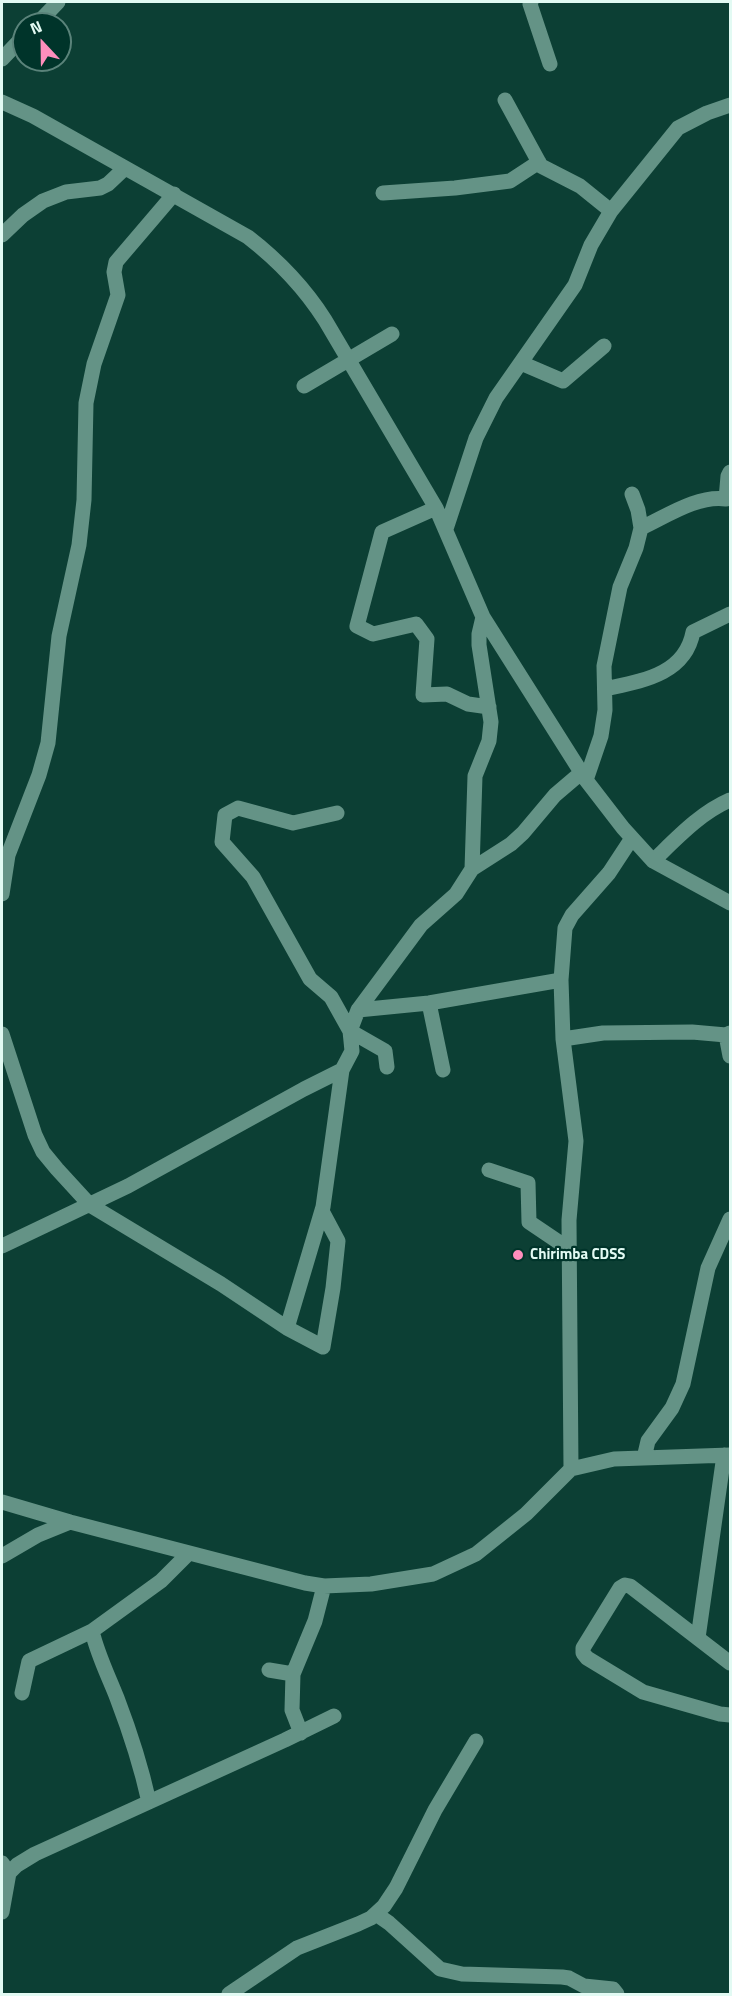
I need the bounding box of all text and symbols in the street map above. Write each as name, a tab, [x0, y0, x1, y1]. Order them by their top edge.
north arrow	[12, 12, 72, 72]
text: N	[26, 14, 46, 40]
place label: Chirimba CDSS	[530, 1246, 626, 1264]
marker: Chirimba CDSS	[511, 1248, 525, 1262]

